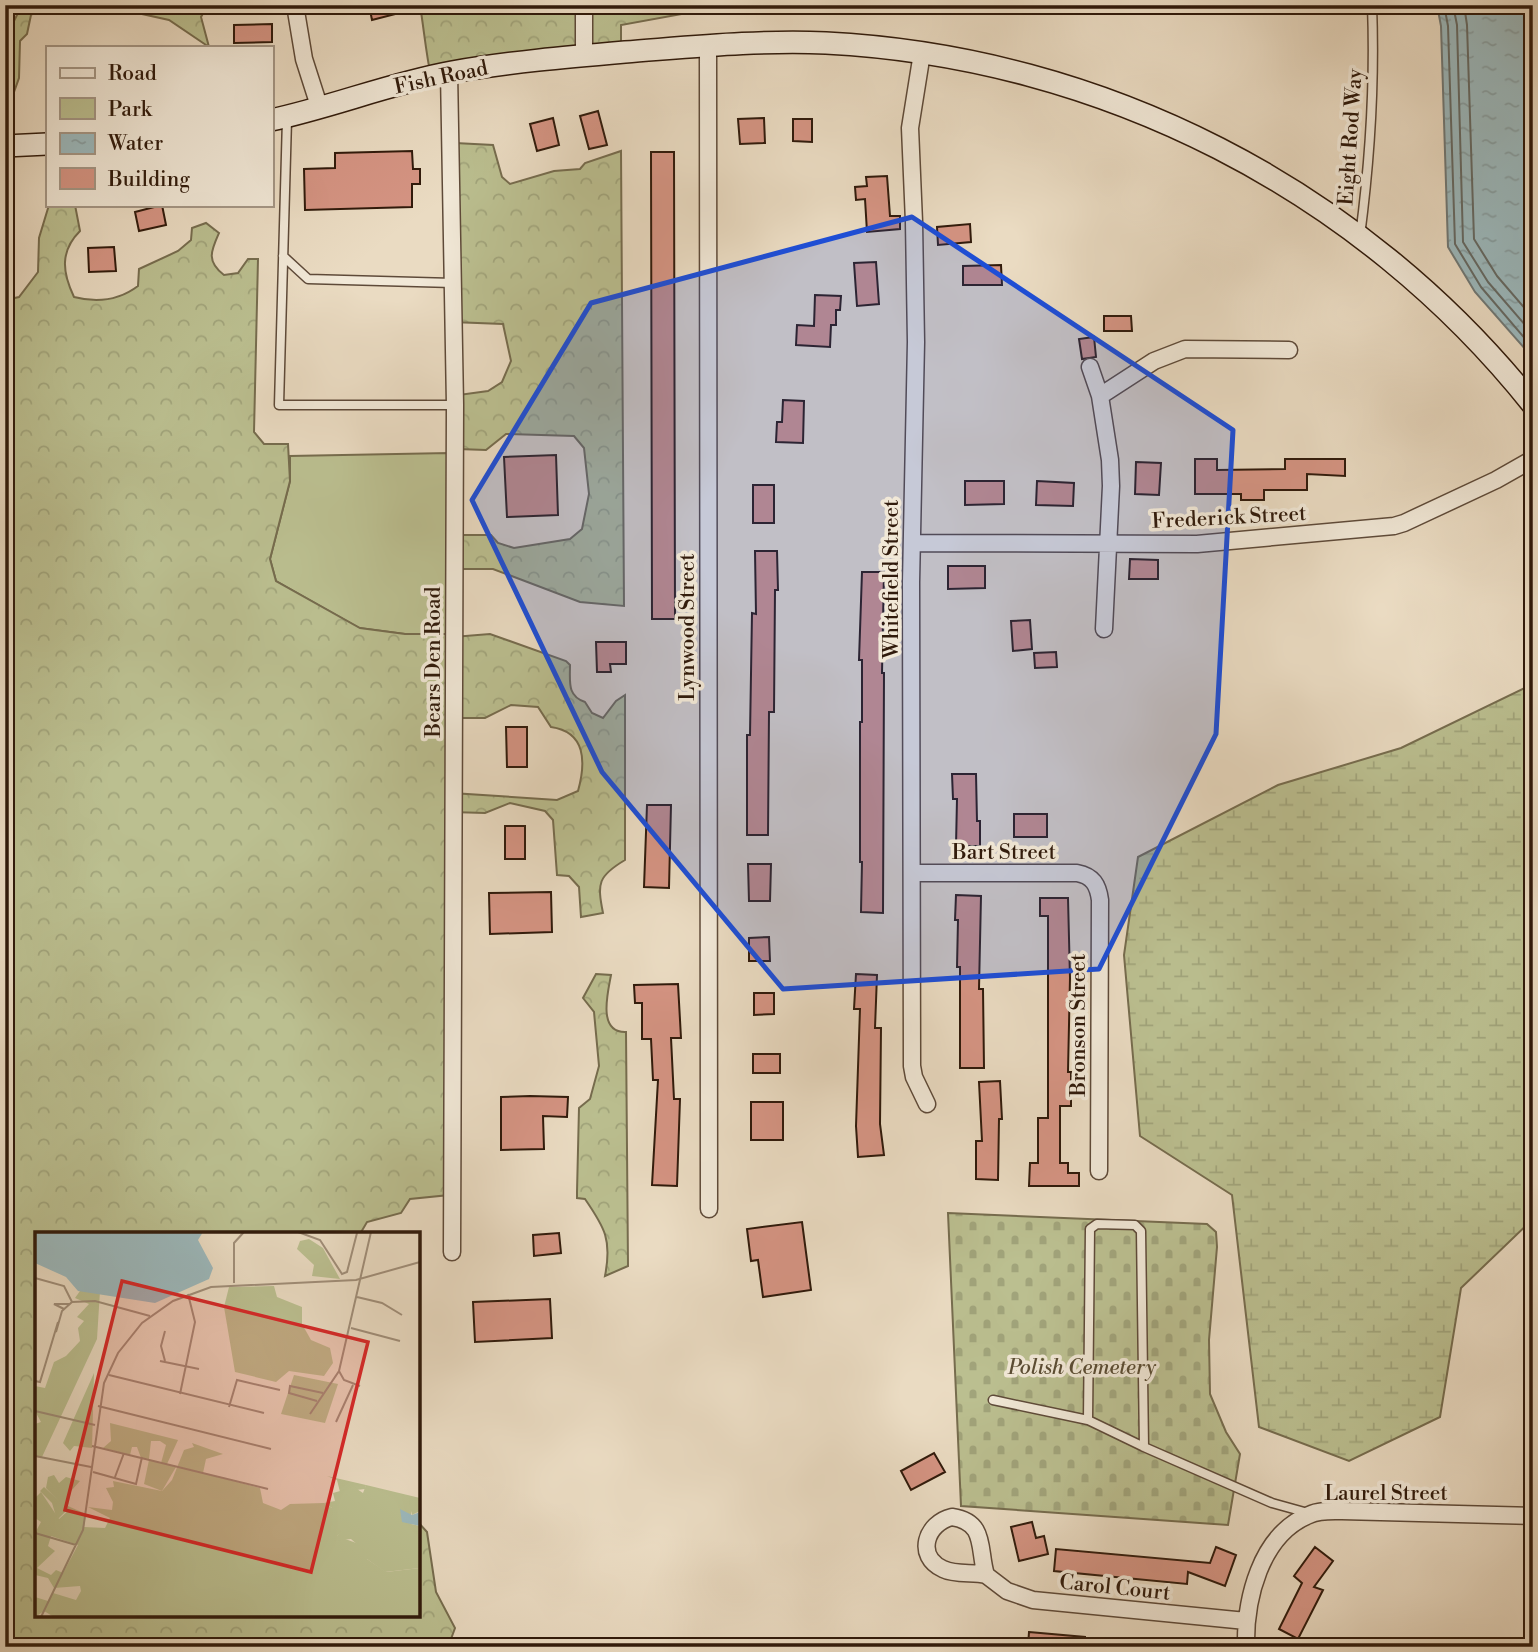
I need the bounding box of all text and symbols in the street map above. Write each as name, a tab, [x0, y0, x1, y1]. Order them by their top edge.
legend	[46, 46, 273, 206]
street label: Fish Road	[392, 55, 491, 101]
text: Road	[108, 61, 157, 87]
street label: Eight Rod Way	[1333, 67, 1369, 206]
text: Park	[108, 97, 153, 123]
text: Water	[107, 131, 163, 157]
text: Building	[107, 167, 190, 193]
street label: Whitefield Street	[879, 499, 905, 660]
street label: Frederick Street	[1151, 501, 1308, 535]
street label: Lynwood Street	[675, 553, 701, 701]
street label: Bears Den Road	[421, 586, 447, 739]
street label: Bart Street	[951, 840, 1056, 866]
street label: Bronson Street	[1066, 953, 1092, 1097]
inset map	[35, 1232, 420, 1617]
park label: Polish Cemetery	[1007, 1355, 1157, 1381]
street label: Laurel Street	[1324, 1481, 1448, 1507]
street label: Carol Court	[1058, 1569, 1172, 1607]

